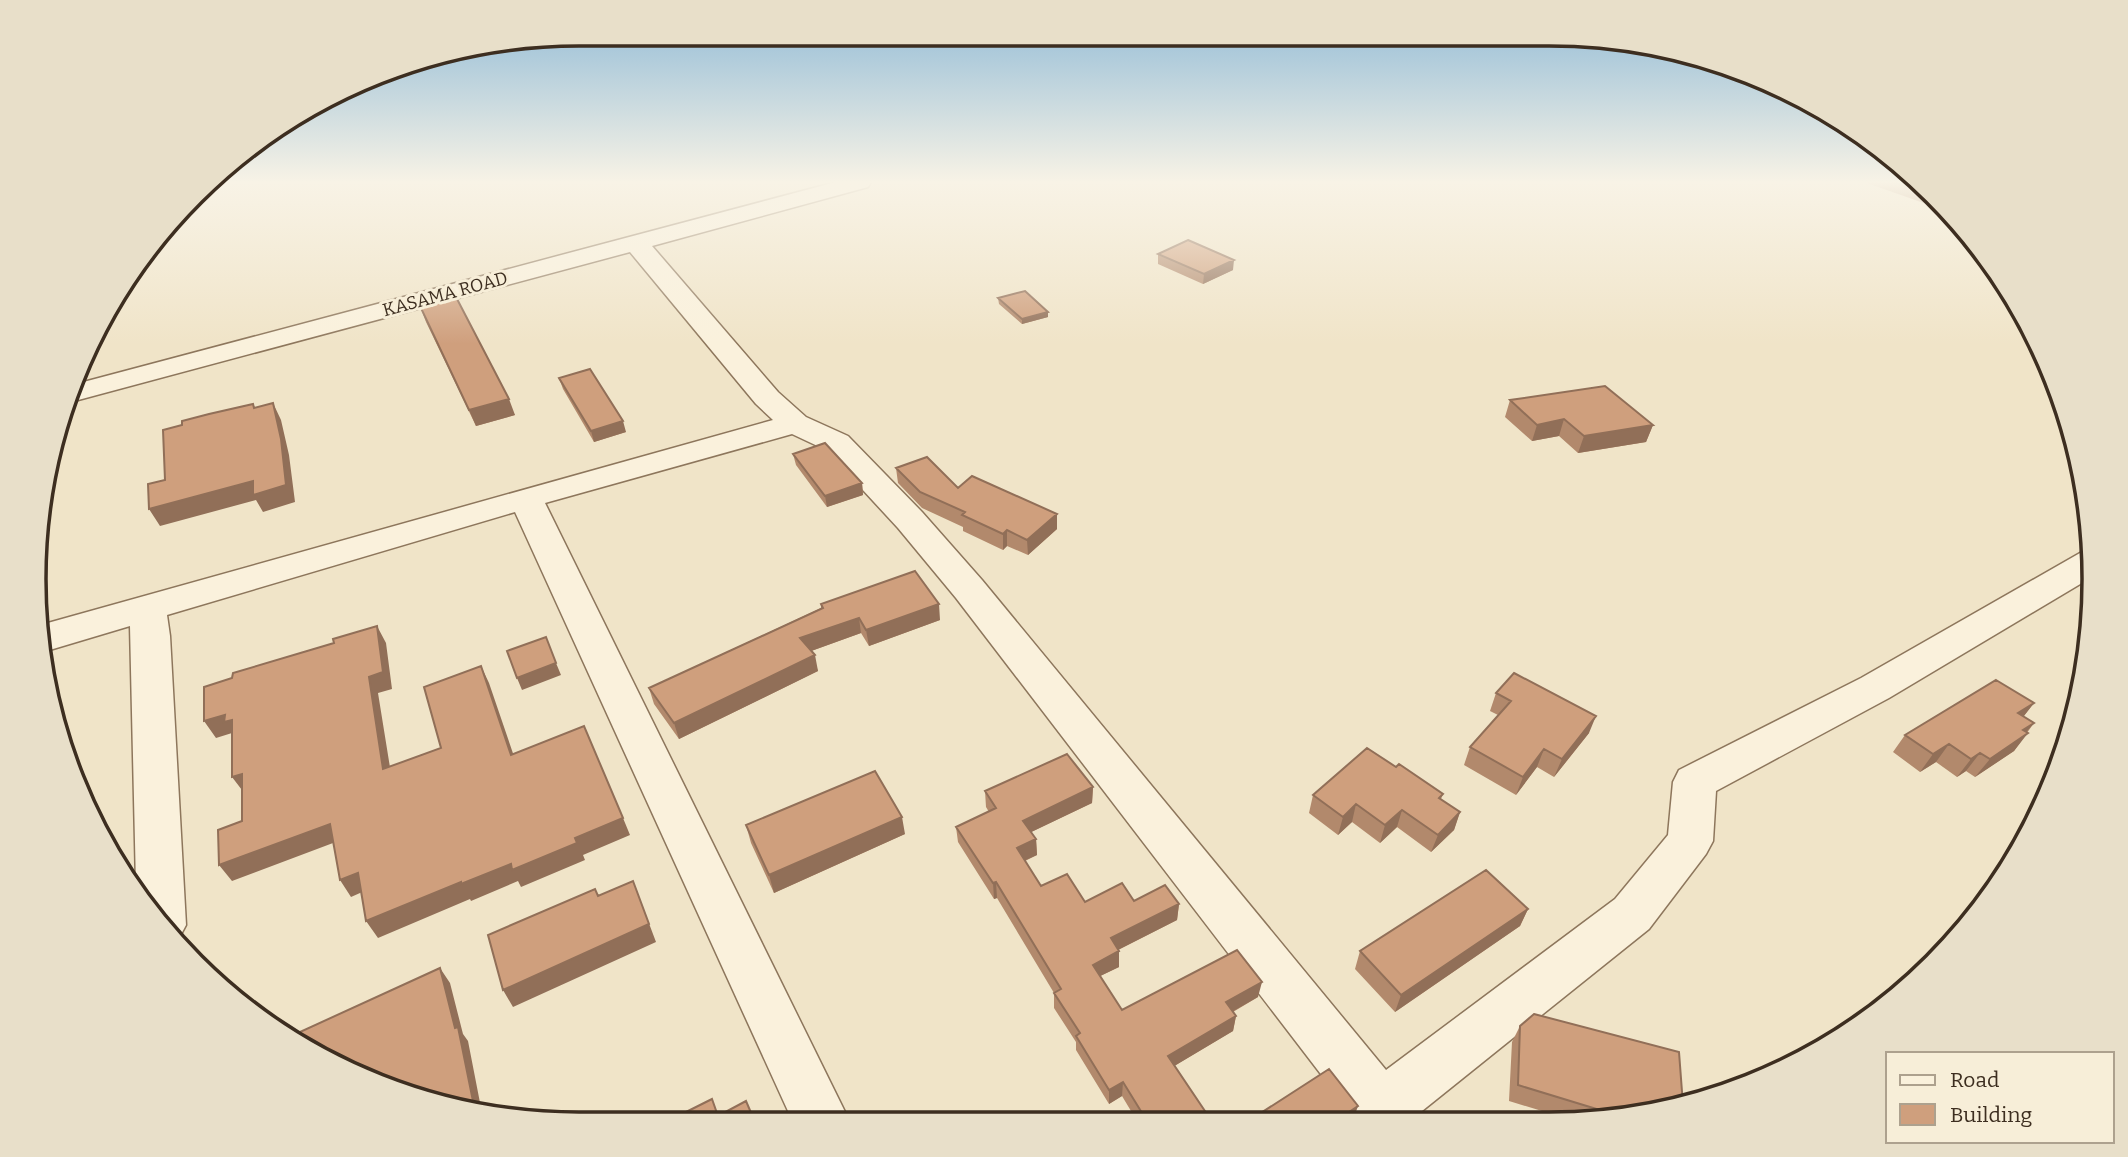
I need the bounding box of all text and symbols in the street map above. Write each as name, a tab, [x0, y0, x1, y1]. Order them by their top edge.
street label: KASAMA ROAD	[380, 267, 510, 321]
legend	[1886, 1052, 2114, 1143]
text: Road	[1950, 1067, 1999, 1093]
text: Building	[1950, 1102, 2033, 1128]

